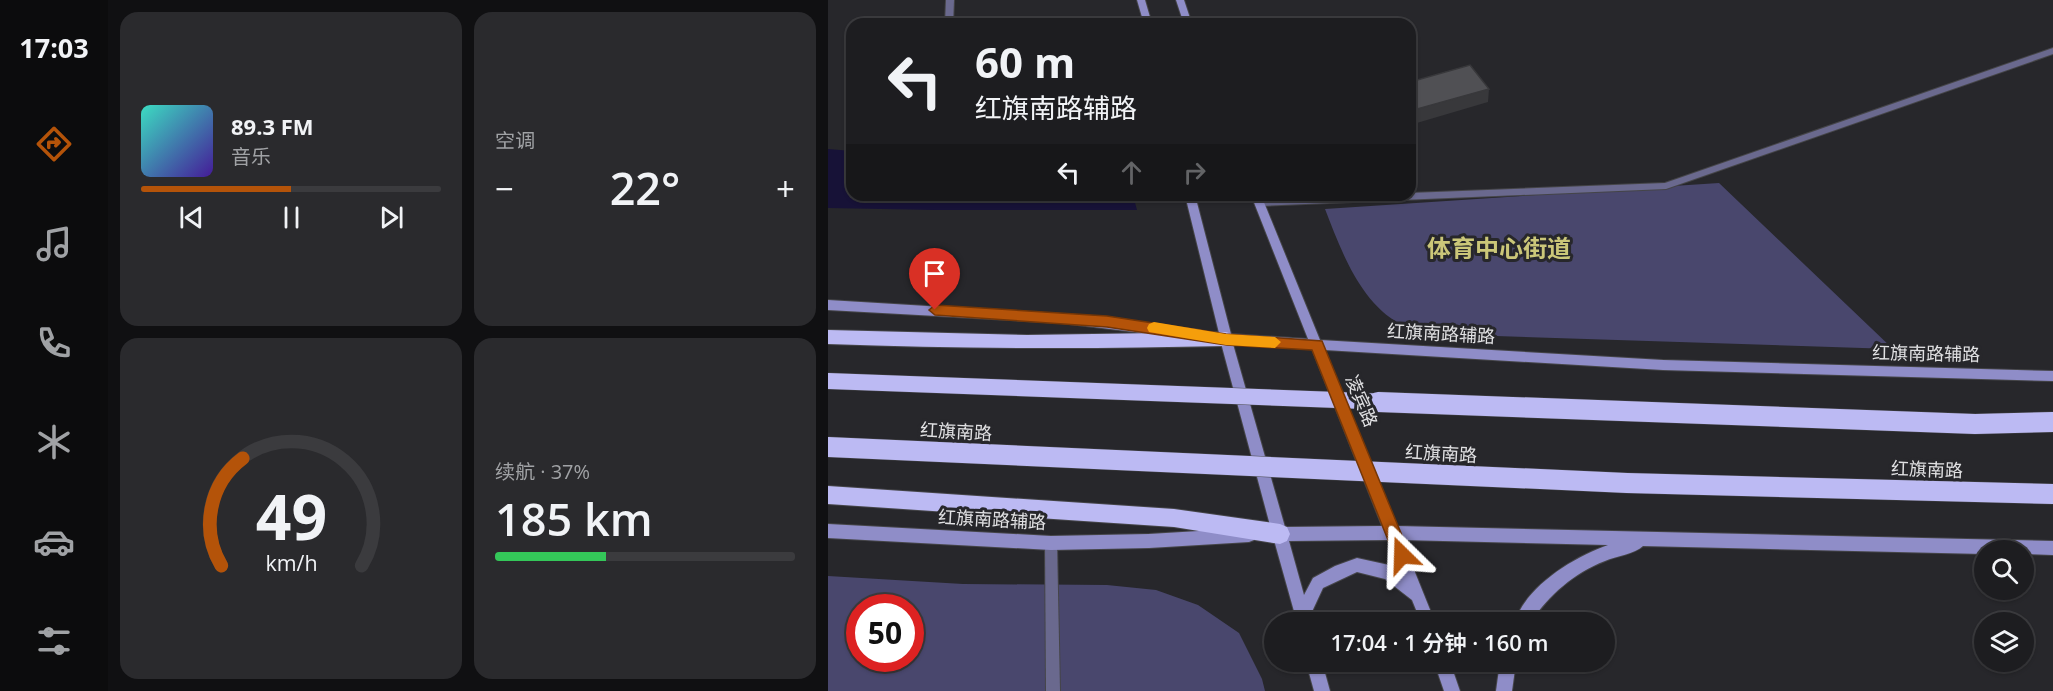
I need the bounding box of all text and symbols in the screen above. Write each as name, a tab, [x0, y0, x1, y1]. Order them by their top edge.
text: 17:03	[19, 29, 89, 66]
text: 60 m	[975, 33, 1075, 90]
icon: left	[876, 42, 954, 120]
text: 红旗南路辅路	[975, 89, 1137, 126]
text: 89.3 FM	[231, 111, 314, 141]
icon: directions	[33, 123, 75, 165]
text: 空调	[495, 127, 535, 154]
text: 音乐	[231, 143, 271, 170]
icon: left	[1052, 156, 1085, 189]
icon: ahead	[1115, 156, 1148, 189]
icon: right	[1178, 156, 1211, 189]
text: 22°	[610, 157, 680, 218]
text: −	[495, 166, 514, 211]
text: +	[776, 166, 795, 211]
icon: previous	[175, 201, 208, 234]
icon: pause	[275, 201, 308, 234]
icon: next	[375, 201, 408, 234]
icon: music	[33, 223, 75, 265]
district label: 体育中心街道	[1427, 231, 1571, 264]
pin	[909, 248, 960, 310]
icon: arrive	[918, 257, 951, 290]
street label: 红旗南路辅路	[1386, 318, 1496, 348]
icon: phone	[33, 322, 75, 364]
street label: 红旗南路辅路	[1872, 340, 1980, 366]
street label: 凌宾路	[1340, 371, 1384, 430]
street label: 红旗南路	[919, 417, 993, 445]
icon: climate	[33, 421, 75, 463]
street label: 红旗南路	[1404, 439, 1478, 467]
street label: 红旗南路	[1891, 456, 1963, 482]
text: 续航 · 37%	[495, 458, 590, 485]
text: 49	[255, 473, 327, 558]
text: 185 km	[495, 488, 653, 549]
street label: 红旗南路辅路	[937, 504, 1047, 534]
icon: car	[33, 521, 75, 563]
position arrow	[1370, 523, 1434, 587]
map controls	[1974, 540, 2034, 672]
button: search	[1974, 540, 2034, 600]
text: km/h	[265, 548, 317, 577]
speed limit sign: 50	[846, 594, 924, 672]
button: layers	[1974, 612, 2034, 672]
icon: filters	[33, 620, 75, 662]
text: 17:04 · 1 分钟 · 160 m	[1331, 627, 1549, 657]

